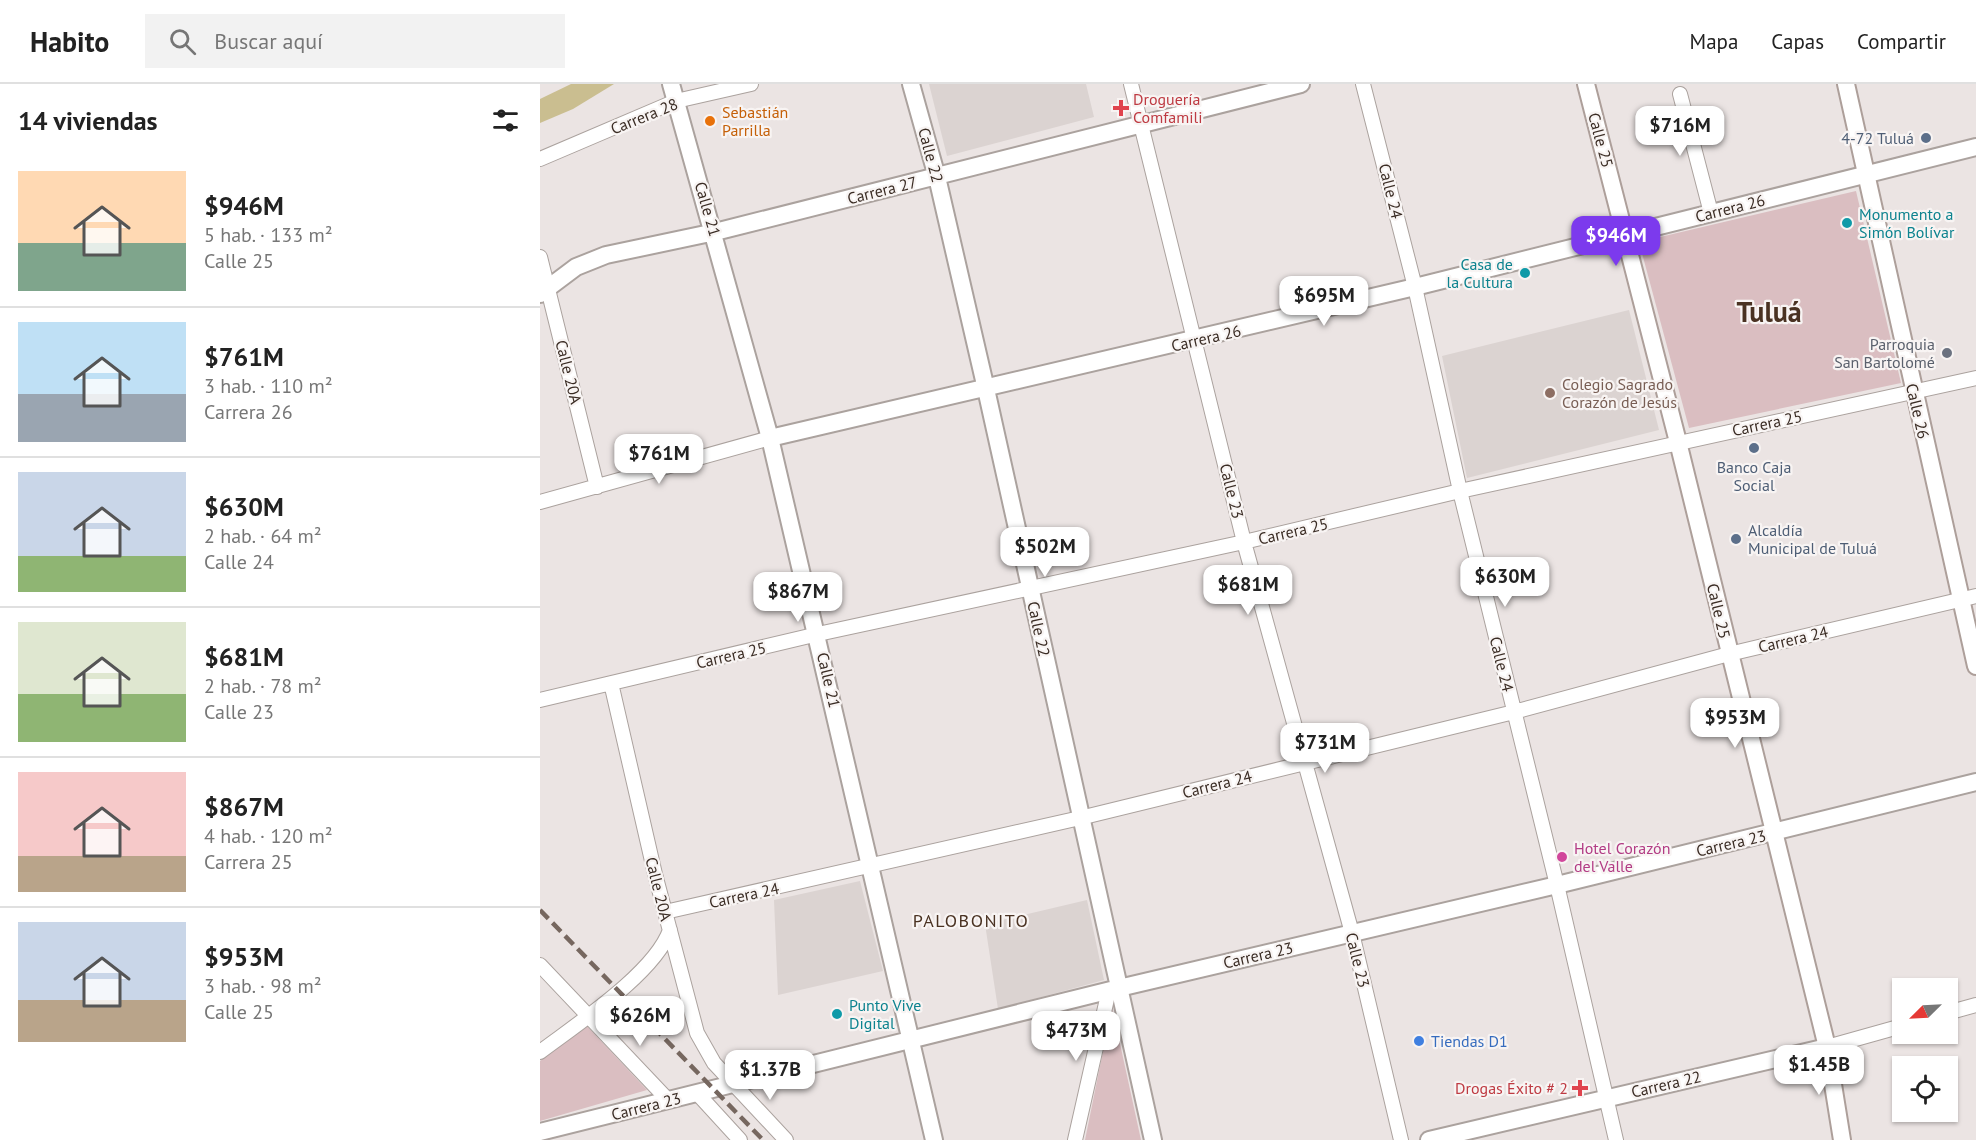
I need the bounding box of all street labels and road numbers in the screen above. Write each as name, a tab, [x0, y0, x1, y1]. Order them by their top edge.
street label: Carrera 28	[607, 93, 681, 139]
street label: Calle 25	[1584, 110, 1618, 170]
street label: Calle 22	[914, 125, 948, 185]
street label: Calle 24	[1375, 161, 1408, 221]
street label: Carrera 27	[845, 172, 919, 208]
street label: Calle 21	[691, 179, 725, 239]
street label: Carrera 26	[1693, 190, 1767, 226]
street label: Carrera 26	[1169, 320, 1243, 356]
street label: Calle 20A	[551, 338, 587, 407]
street label: Calle 26	[1902, 381, 1934, 441]
street label: Carrera 25	[1730, 406, 1804, 440]
street label: Calle 23	[1216, 461, 1248, 521]
street label: Carrera 25	[1256, 513, 1330, 549]
street label: Calle 25	[1703, 581, 1735, 641]
street label: Calle 22	[1023, 600, 1055, 658]
street label: Carrera 24	[1756, 621, 1830, 657]
street label: Calle 24	[1486, 634, 1519, 694]
street label: Carrera 25	[694, 637, 768, 673]
street label: Calle 21	[813, 650, 845, 710]
street label: Carrera 24	[1180, 766, 1254, 802]
street label: Carrera 23	[1694, 825, 1768, 861]
street label: Calle 20A	[641, 855, 677, 924]
street label: Carrera 24	[707, 878, 781, 912]
street label: Calle 23	[1342, 930, 1374, 990]
street label: Carrera 23	[1221, 937, 1295, 973]
street label: Carrera 22	[1629, 1066, 1703, 1102]
street label: Carrera 23	[609, 1088, 683, 1124]

